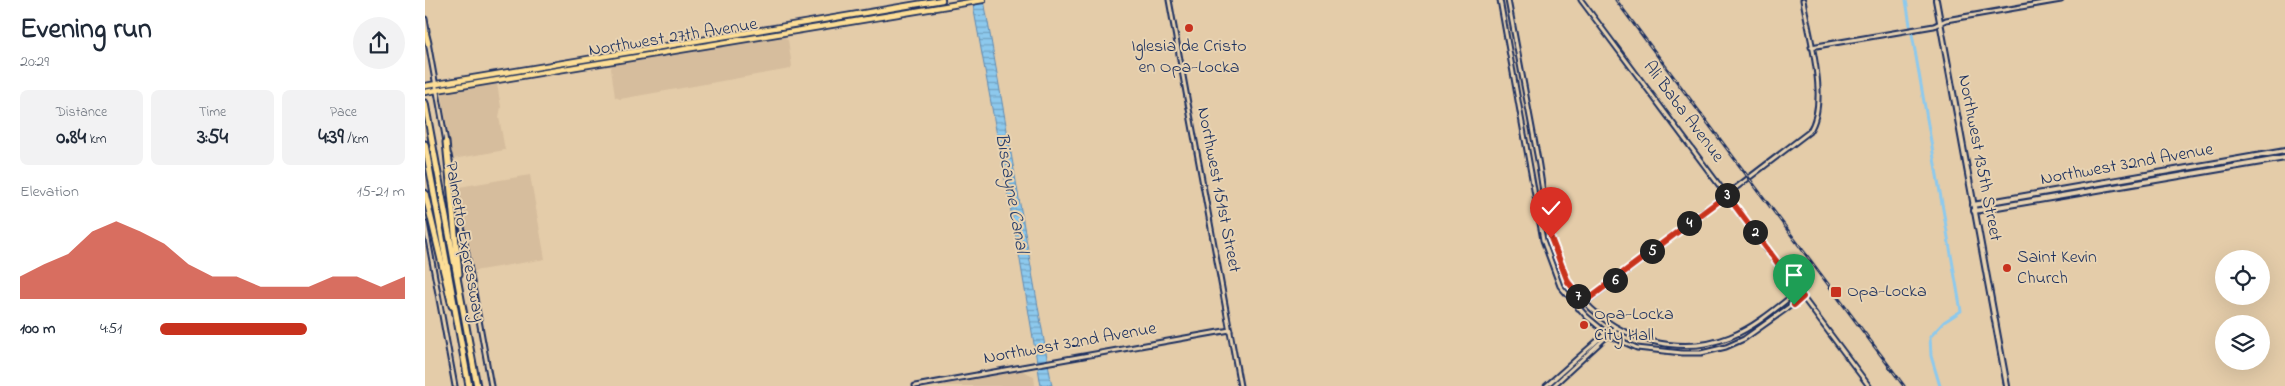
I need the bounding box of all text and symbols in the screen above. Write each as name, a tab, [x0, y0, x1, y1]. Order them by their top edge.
text: Evening run	[20, 10, 152, 51]
street label: Northwest 27th Avenue	[587, 12, 760, 64]
button: share	[353, 17, 405, 69]
marker: Iglesia de Cristo en Opa-Locka	[1183, 22, 1195, 34]
place label: Iglesia de Cristo en Opa-Locka	[1131, 34, 1247, 81]
text: 20:29	[20, 50, 49, 74]
street label: Ali Baba Avenue	[1636, 56, 1730, 169]
street label: Northwest 135th Street	[1950, 72, 2008, 244]
text: Distance	[56, 102, 107, 123]
text: Time	[199, 102, 226, 123]
text: Pace	[330, 102, 357, 123]
street label: Northwest 151st Street	[1189, 105, 1247, 275]
text: 0.84	[56, 123, 86, 153]
text: 3:54	[197, 123, 228, 153]
text: 4:39	[318, 123, 344, 153]
text: km	[86, 129, 107, 150]
text: /km	[344, 129, 369, 150]
water label: Biscayne Canal	[987, 131, 1035, 258]
street label: Northwest 32nd Avenue	[2039, 137, 2216, 193]
street label: Palmetto Expressway	[437, 160, 491, 324]
text: Elevation	[20, 180, 79, 204]
text: 15–21 m	[357, 180, 405, 204]
pin: 3	[1715, 182, 1739, 208]
text: 3	[1725, 185, 1730, 206]
pin	[1530, 187, 1572, 238]
icon: check	[1537, 194, 1565, 222]
pin: 4	[1677, 210, 1701, 236]
text: 4	[1687, 213, 1692, 234]
pin: 2	[1743, 220, 1767, 244]
text: 2	[1752, 222, 1759, 243]
pin: 5	[1639, 238, 1665, 264]
text: 5	[1648, 241, 1657, 262]
place label: Saint Kevin Church	[2017, 245, 2097, 292]
map controls	[2215, 250, 2270, 370]
button: locate	[2215, 250, 2270, 305]
pin	[1773, 254, 1815, 305]
icon: arrive	[1780, 261, 1808, 289]
marker: Saint Kevin Church	[2001, 262, 2013, 274]
pin: 6	[1603, 268, 1627, 292]
text: 6	[1612, 270, 1619, 291]
place label: Opa-Locka	[1847, 279, 1927, 305]
pin: 7	[1565, 284, 1591, 308]
marker: Opa-Locka	[1829, 285, 1843, 299]
text: 7	[1576, 286, 1581, 307]
place label: Opa-Locka City Hall	[1594, 302, 1674, 349]
button: layers	[2215, 315, 2270, 370]
street label: Northwest 32nd Avenue	[982, 316, 1159, 372]
text: 100 m	[20, 317, 55, 341]
text: 4:51	[100, 317, 122, 341]
marker: Opa-Locka City Hall	[1578, 319, 1590, 331]

